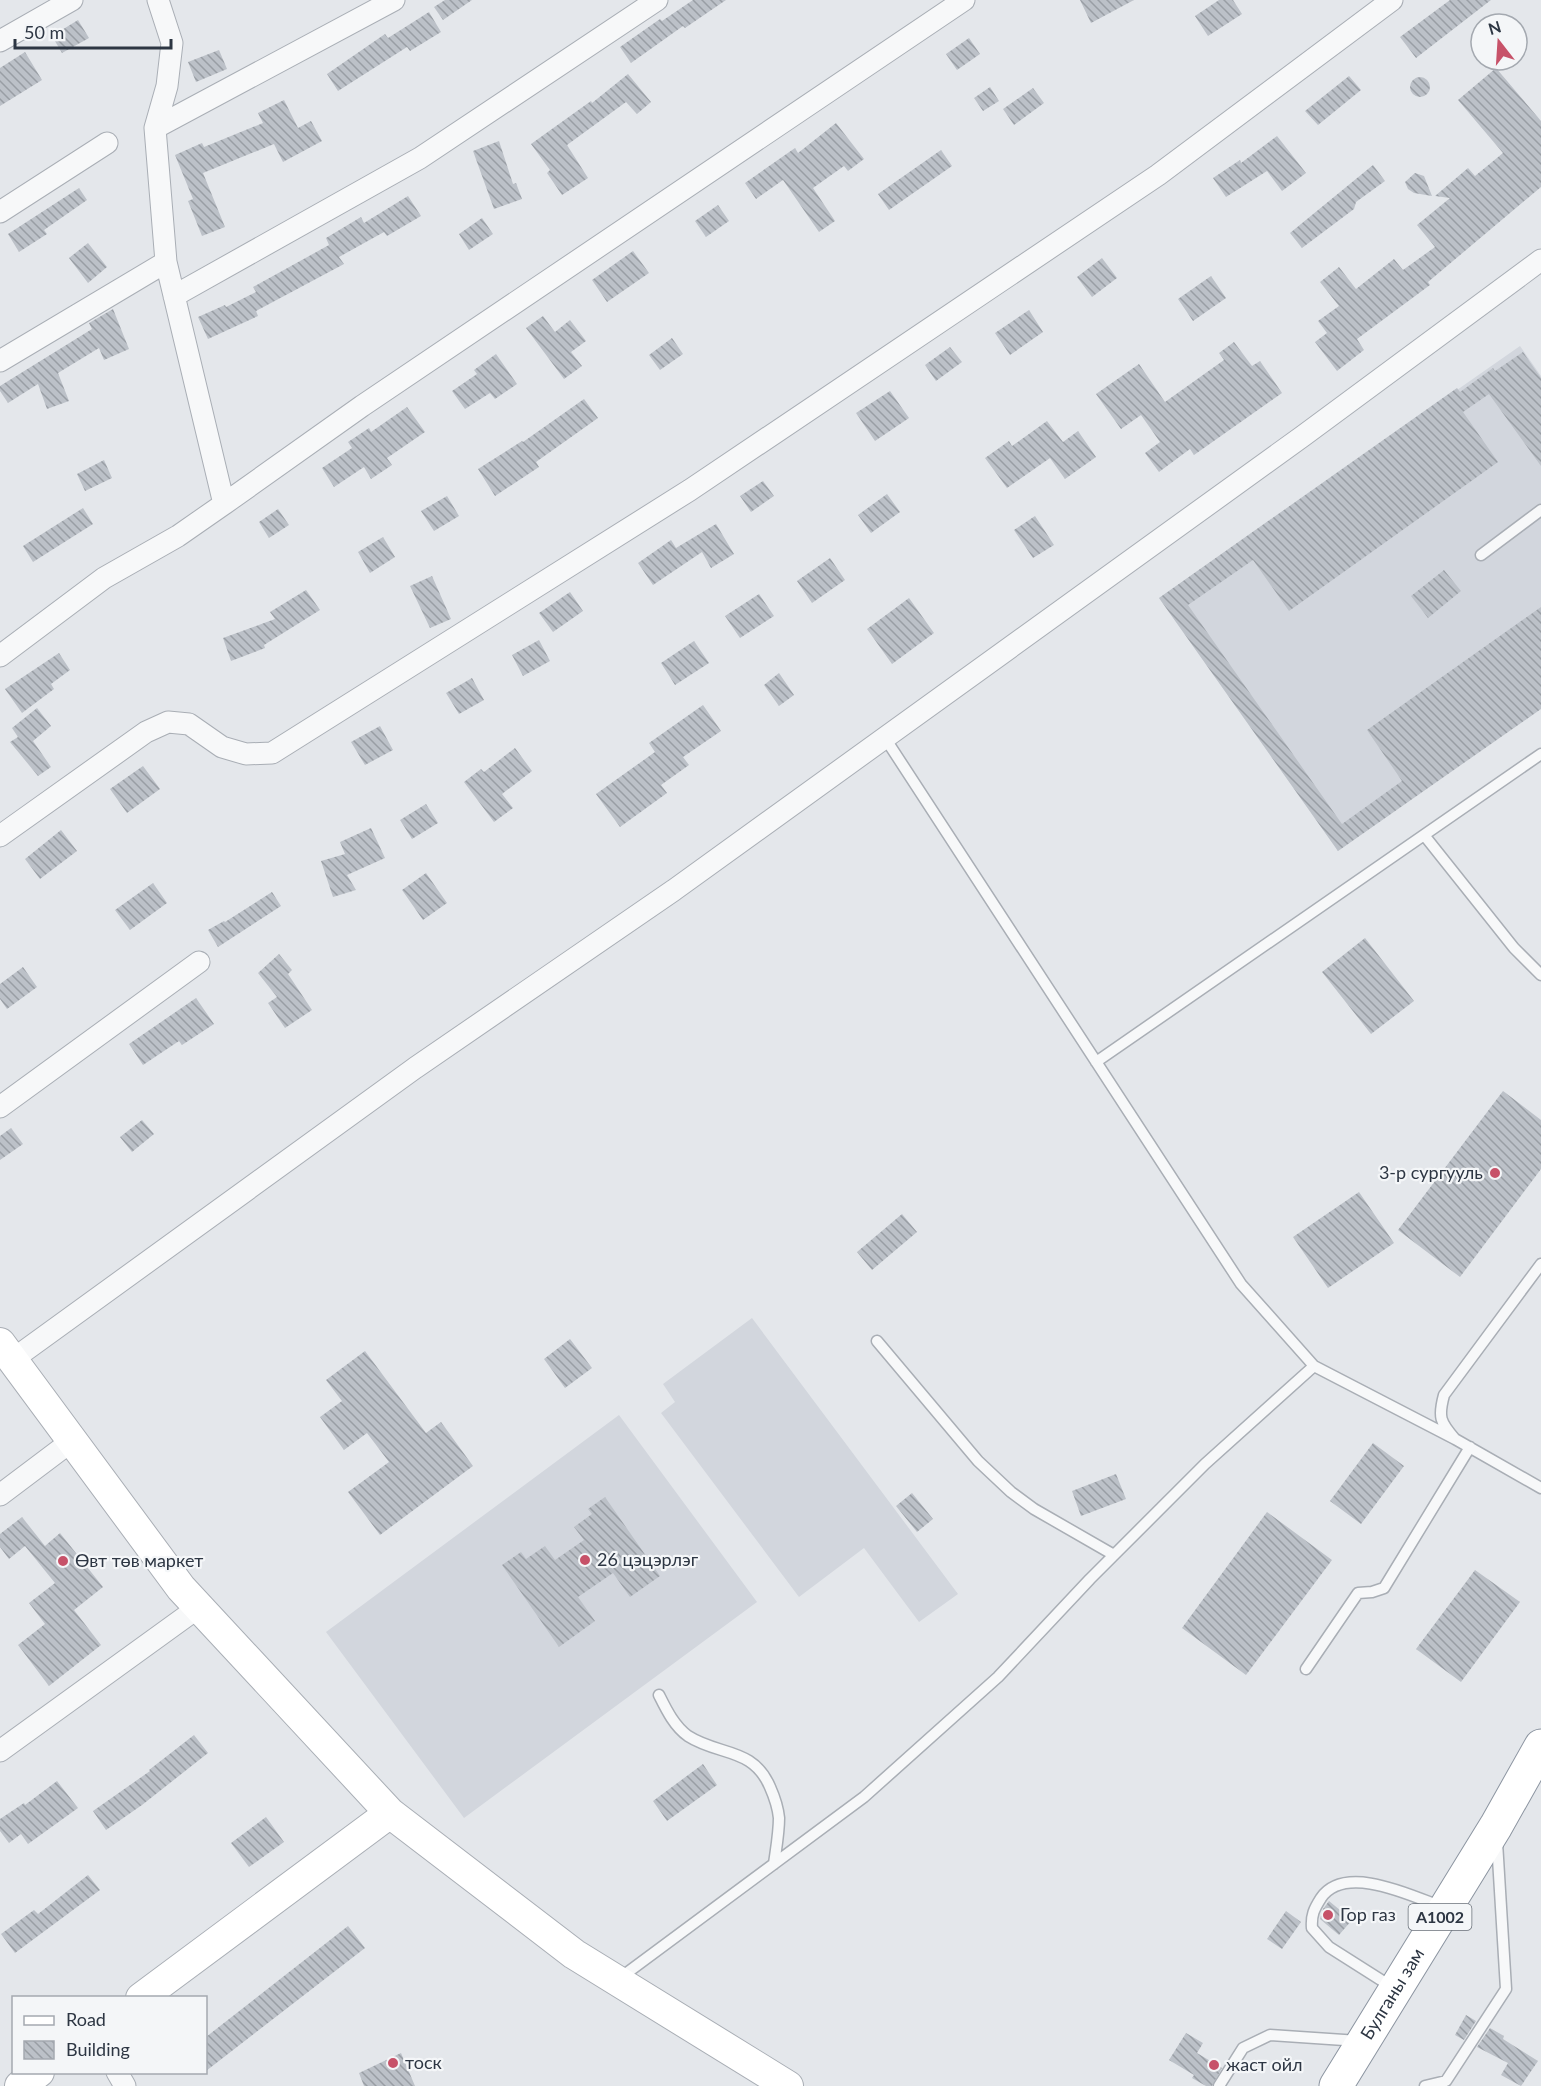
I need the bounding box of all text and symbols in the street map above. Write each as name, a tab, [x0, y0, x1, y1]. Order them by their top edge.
scale bar	[15, 12, 171, 50]
north arrow	[1469, 12, 1529, 72]
text: N	[1486, 16, 1503, 38]
text: 50 m	[24, 21, 64, 43]
place label: 3-р сургууль	[1379, 1161, 1483, 1183]
marker: 3-р сургууль	[1488, 1166, 1502, 1180]
place label: 26 цэцэрлэг	[597, 1548, 699, 1570]
place label: Өвт төв маркет	[75, 1549, 203, 1571]
marker: 26 цэцэрлэг	[578, 1553, 592, 1567]
marker: Өвт төв маркет	[56, 1554, 70, 1568]
place label: Гор газ	[1340, 1903, 1396, 1925]
road number: A1002	[1408, 1904, 1472, 1930]
marker: Гор газ	[1321, 1908, 1335, 1922]
street label: Булганы зам	[1355, 1944, 1428, 2043]
legend	[12, 1996, 207, 2074]
text: Road	[66, 2008, 106, 2030]
text: Building	[66, 2038, 130, 2060]
place label: тоск	[405, 2051, 443, 2073]
place label: жаст ойл	[1226, 2053, 1303, 2075]
marker: тоск	[386, 2056, 400, 2070]
marker: жаст ойл	[1207, 2058, 1221, 2072]

